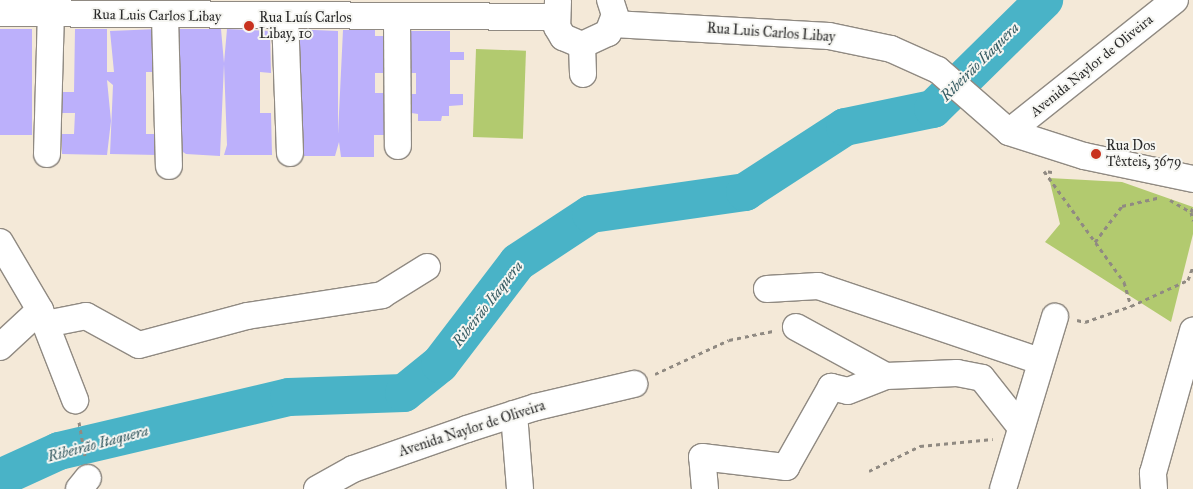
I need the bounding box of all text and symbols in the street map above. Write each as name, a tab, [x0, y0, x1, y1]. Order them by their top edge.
street label: Rua Luis Carlos Libay	[92, 6, 222, 26]
place label: Rua Luís Carlos Libay, 10	[259, 10, 352, 42]
street label: Avenida Naylor de Oliveira	[1027, 11, 1157, 121]
water label: Ribeirão Itaquera	[937, 19, 1023, 105]
marker: Rua Luís Carlos Libay, 10	[243, 20, 255, 32]
street label: Rua Luis Carlos Libay	[706, 20, 836, 46]
place label: Rua Dos Têxteis, 3679	[1106, 138, 1181, 170]
marker: Rua Dos Têxteis, 3679	[1090, 148, 1102, 160]
water label: Ribeirão Itaquera	[449, 258, 527, 350]
street label: Avenida Naylor de Oliveira	[397, 397, 547, 461]
water label: Ribeirão Itaquera	[46, 422, 150, 466]

